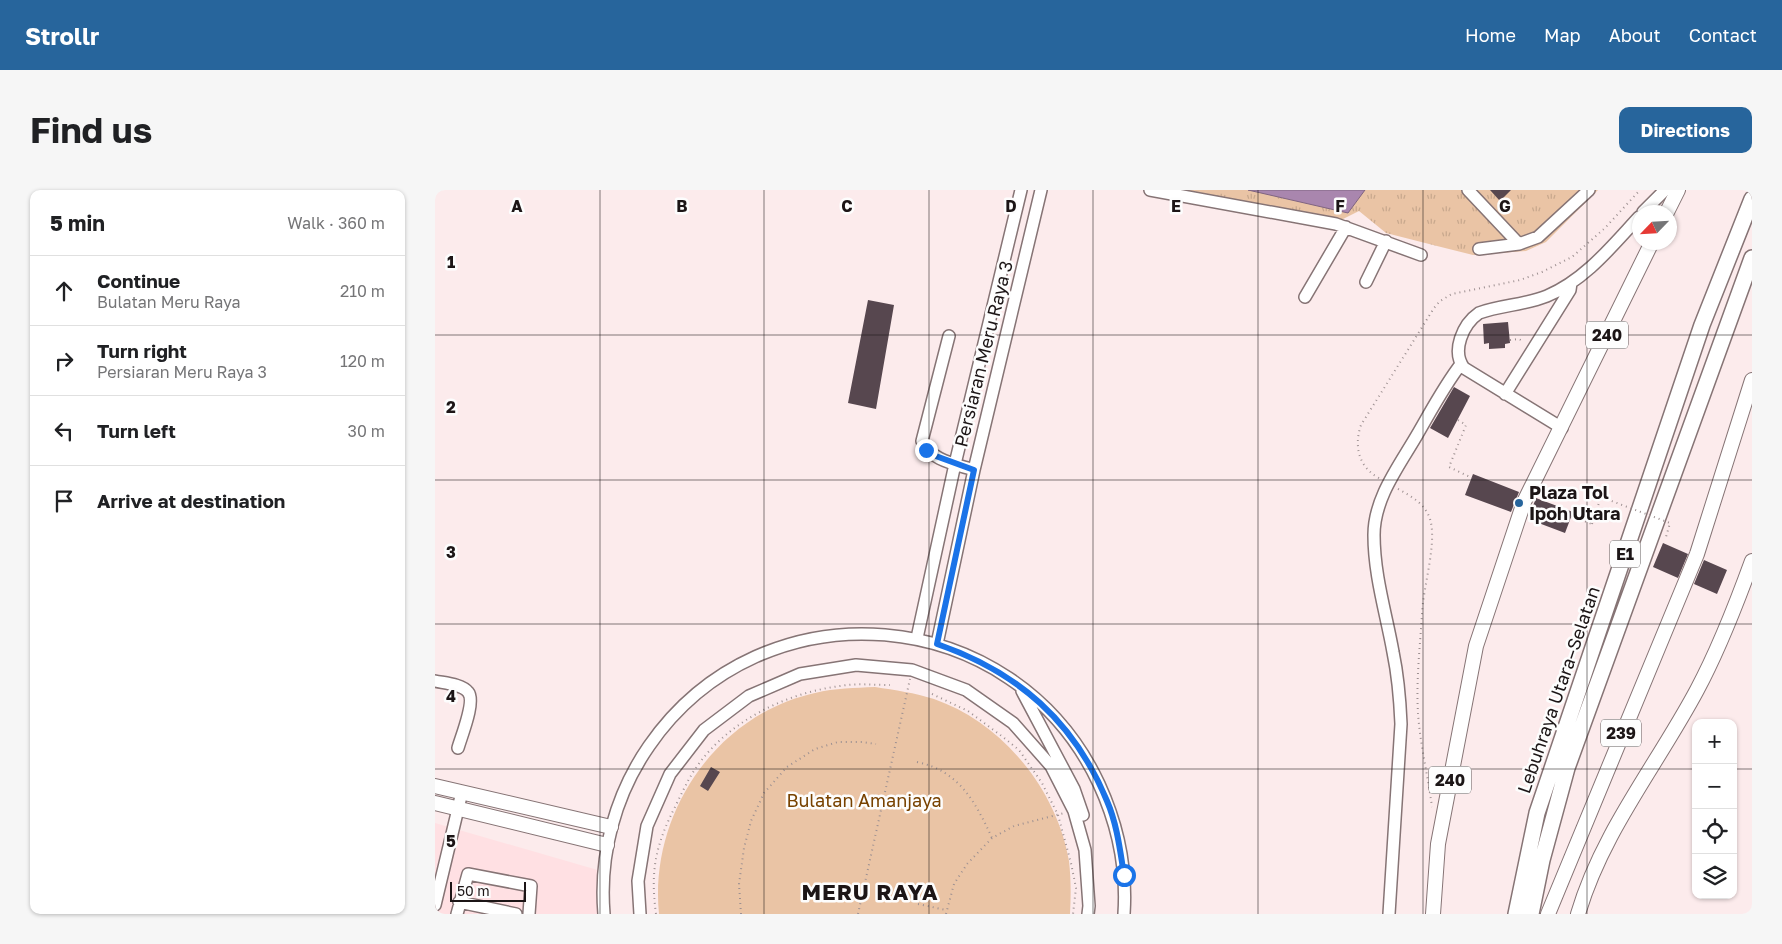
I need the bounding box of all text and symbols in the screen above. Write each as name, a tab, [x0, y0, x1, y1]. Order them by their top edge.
text: Strollr	[25, 21, 99, 50]
text: Home	[1465, 24, 1516, 46]
text: Map	[1544, 24, 1581, 46]
text: About	[1609, 24, 1661, 46]
text: Contact	[1689, 24, 1757, 46]
button: Directions	[1619, 107, 1752, 153]
text: Find us	[30, 109, 152, 151]
text: A	[511, 196, 523, 216]
text: B	[676, 196, 688, 216]
text: C	[841, 196, 853, 216]
text: D	[1005, 196, 1017, 216]
text: E	[1171, 196, 1181, 216]
text: F	[1335, 196, 1345, 216]
text: G	[1499, 196, 1511, 216]
north arrow	[1632, 205, 1677, 250]
text: 5 min	[50, 210, 105, 236]
text: Walk · 360 m	[287, 213, 385, 233]
text: 1	[447, 252, 455, 272]
street label: Persiaran Meru Raya 3	[949, 258, 1017, 449]
text: Continue	[97, 269, 180, 292]
icon: ahead	[50, 277, 78, 305]
text: 210 m	[340, 281, 385, 301]
text: Bulatan Meru Raya	[97, 292, 241, 312]
road number: 240	[1586, 322, 1628, 348]
text: Turn right	[97, 339, 187, 362]
icon: right	[50, 347, 78, 375]
text: 120 m	[340, 351, 385, 371]
text: Persiaran Meru Raya 3	[97, 362, 267, 382]
text: 2	[446, 397, 456, 417]
icon: left	[50, 417, 78, 445]
text: Turn left	[97, 419, 176, 442]
text: 30 m	[348, 421, 385, 441]
route end	[915, 439, 938, 462]
place label: Plaza Tol Ipoh Utara	[1529, 481, 1620, 524]
icon: arrive	[50, 487, 78, 515]
text: Arrive at destination	[97, 489, 285, 512]
marker: Plaza Tol Ipoh Utara	[1513, 497, 1525, 509]
road number: E1	[1610, 540, 1640, 568]
text: 3	[446, 542, 456, 562]
street label: Lebuhraya Utara–Selatan	[1512, 583, 1604, 796]
text: 4	[446, 686, 456, 706]
map controls	[1692, 719, 1737, 899]
button: +	[1692, 719, 1737, 764]
road number: 239	[1601, 720, 1641, 746]
button: −	[1692, 764, 1737, 809]
road number: 240	[1429, 766, 1471, 794]
park label: Bulatan Amanjaya	[786, 789, 942, 811]
button: locate	[1692, 809, 1737, 854]
text: 5	[446, 831, 456, 851]
button: layers	[1692, 854, 1737, 899]
route start	[1113, 864, 1136, 887]
district label: MERU RAYA	[801, 878, 939, 905]
scale bar	[450, 879, 526, 902]
text: 50 m	[457, 882, 490, 899]

